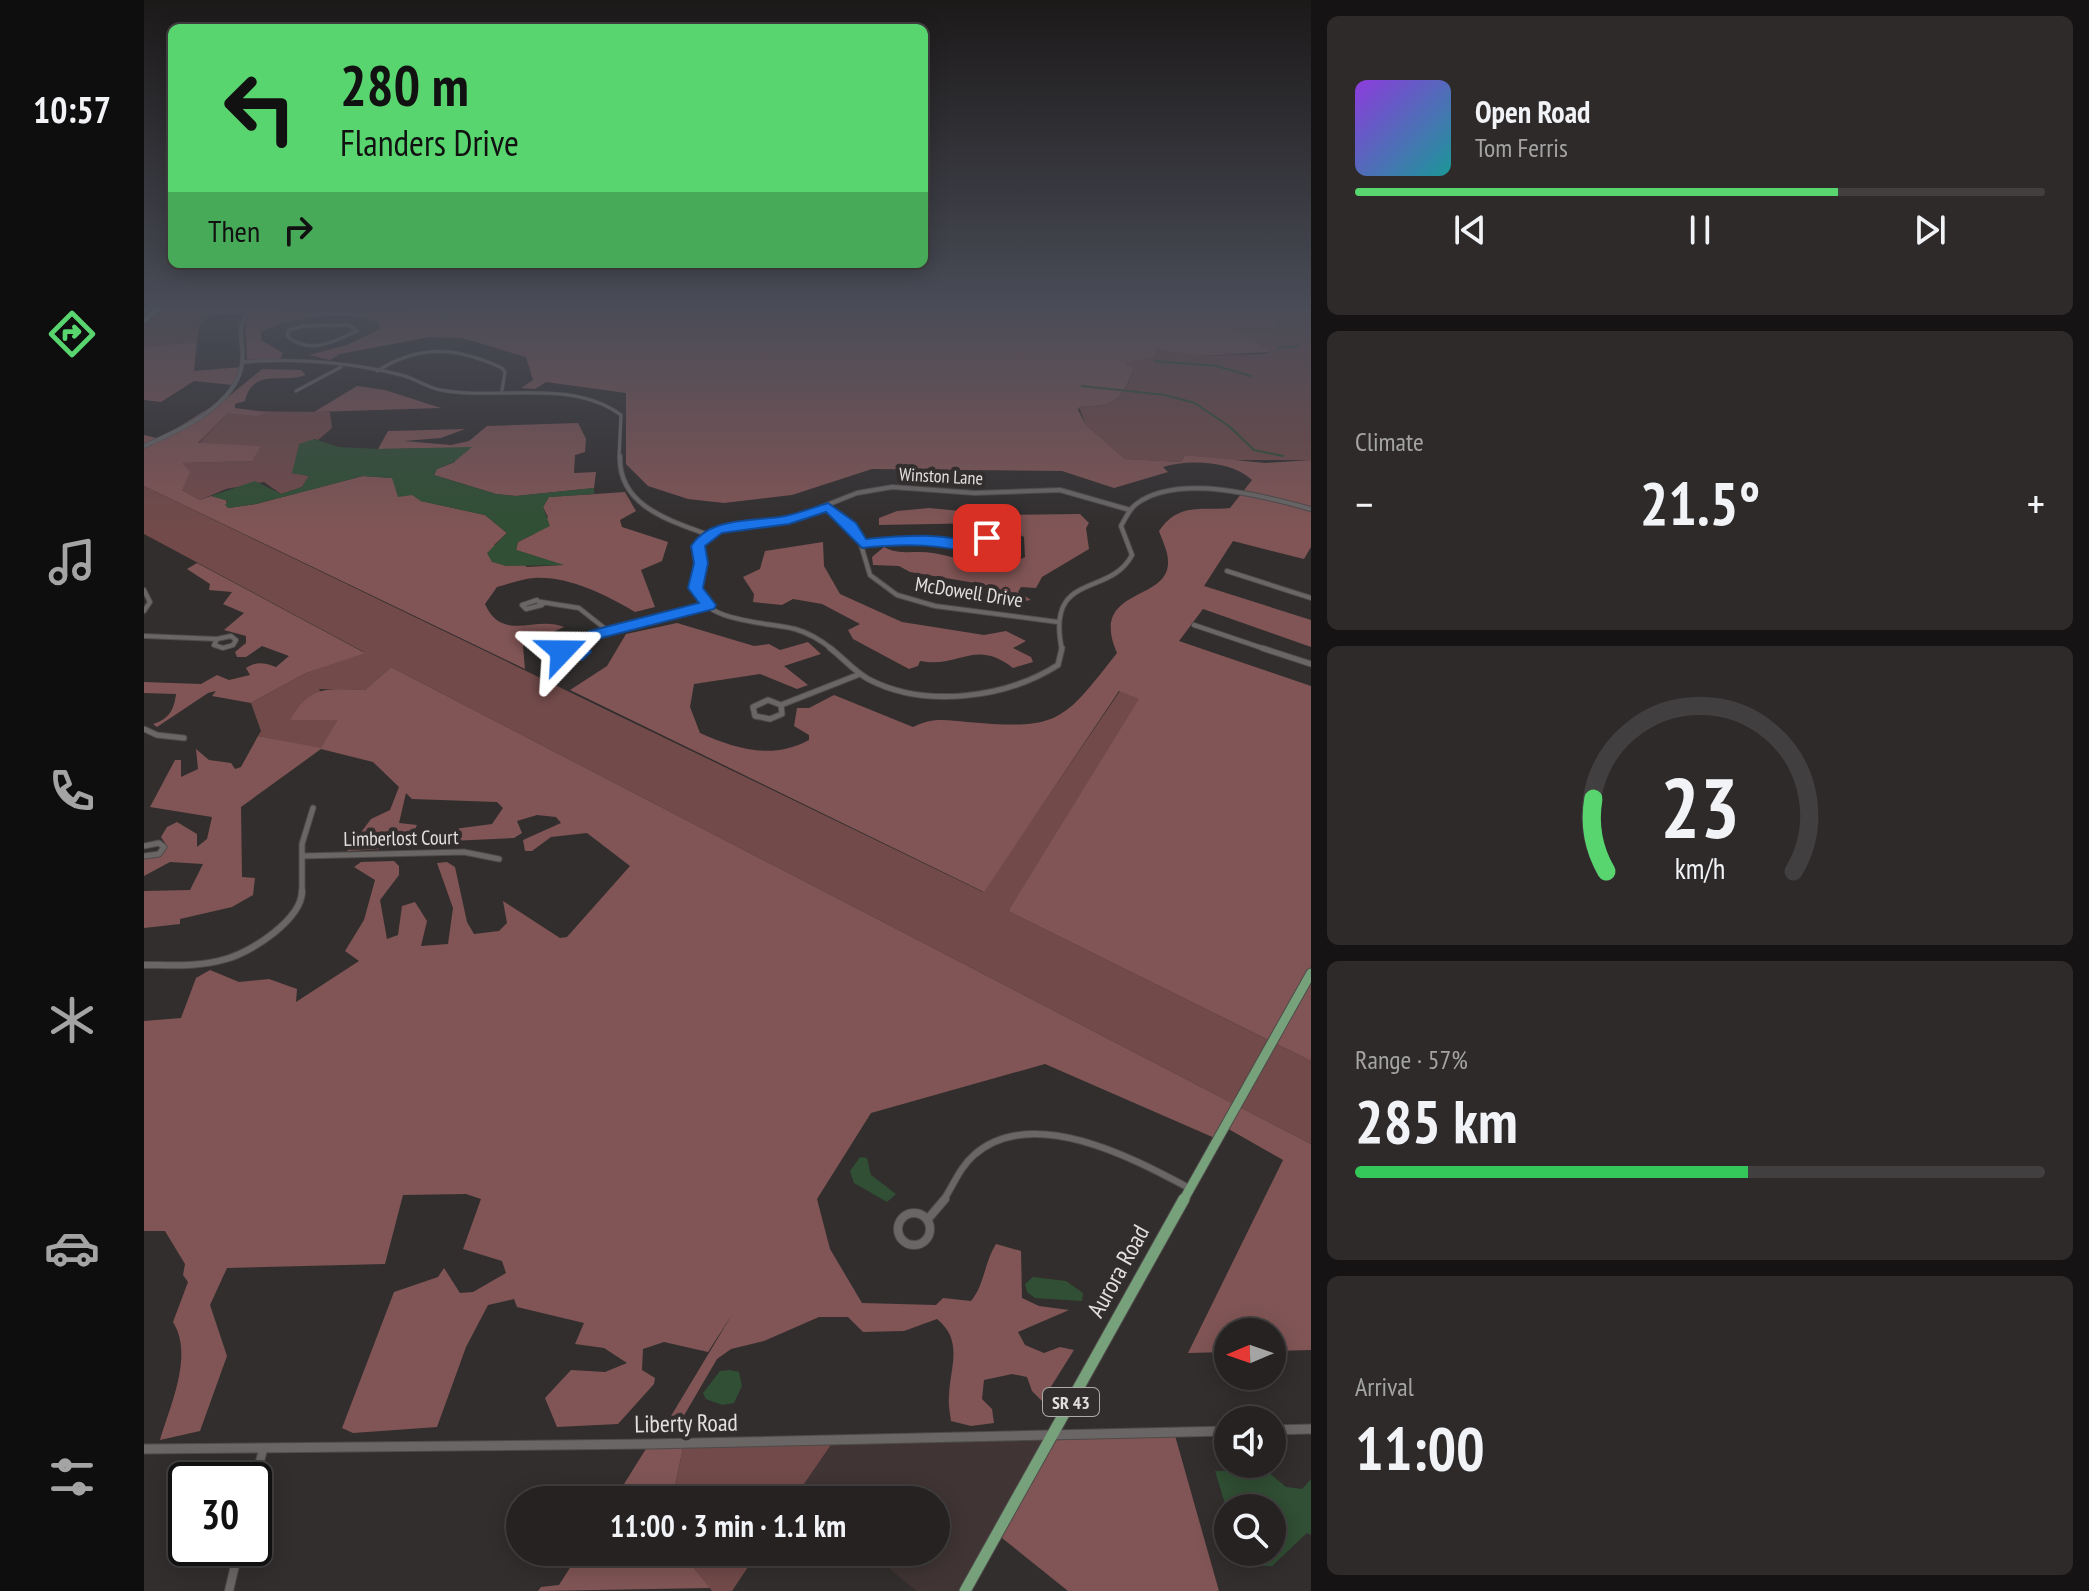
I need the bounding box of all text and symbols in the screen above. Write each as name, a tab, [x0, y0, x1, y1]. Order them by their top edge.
text: 280 m	[340, 49, 469, 121]
icon: left	[208, 56, 312, 160]
text: 10:57	[33, 86, 111, 133]
text: Open Road	[1475, 92, 1590, 131]
text: Flanders Drive	[340, 119, 519, 166]
text: Tom Ferris	[1475, 131, 1568, 164]
icon: right	[276, 208, 320, 252]
icon: previous	[1448, 208, 1492, 252]
icon: pause	[1678, 208, 1722, 252]
icon: next	[1908, 208, 1952, 252]
text: Then	[208, 211, 260, 250]
icon: directions	[44, 306, 100, 362]
text: Climate	[1355, 425, 1424, 458]
street label: Winston Lane	[898, 462, 984, 490]
text: 21.5°	[1640, 464, 1760, 542]
text: −	[1355, 475, 1373, 532]
text: +	[2027, 475, 2045, 532]
pin	[953, 504, 1021, 572]
icon: arrive	[965, 516, 1009, 560]
icon: music	[44, 534, 100, 590]
street label: McDowell Drive	[913, 571, 1025, 613]
position arrow	[520, 609, 604, 693]
text: 23	[1660, 752, 1740, 860]
icon: phone	[44, 763, 100, 819]
street label: Limberlost Court	[343, 824, 459, 852]
text: km/h	[1675, 850, 1725, 887]
icon: climate	[44, 992, 100, 1048]
text: Range · 57%	[1355, 1043, 1468, 1076]
text: 285 km	[1355, 1082, 1518, 1160]
street label: Aurora Road	[1080, 1219, 1156, 1323]
icon: car	[44, 1220, 100, 1276]
north arrow	[1214, 1318, 1286, 1390]
map controls	[1214, 1318, 1286, 1566]
text: Arrival	[1355, 1370, 1414, 1403]
road number: SR 43	[1043, 1388, 1099, 1416]
button: sound	[1214, 1406, 1286, 1478]
street label: Liberty Road	[634, 1407, 738, 1439]
text: 11:00	[1355, 1409, 1485, 1487]
icon: filters	[44, 1449, 100, 1505]
speed limit sign: 30	[168, 1462, 272, 1566]
button: search	[1214, 1494, 1286, 1566]
text: 11:00 · 3 min · 1.1 km	[610, 1506, 846, 1545]

